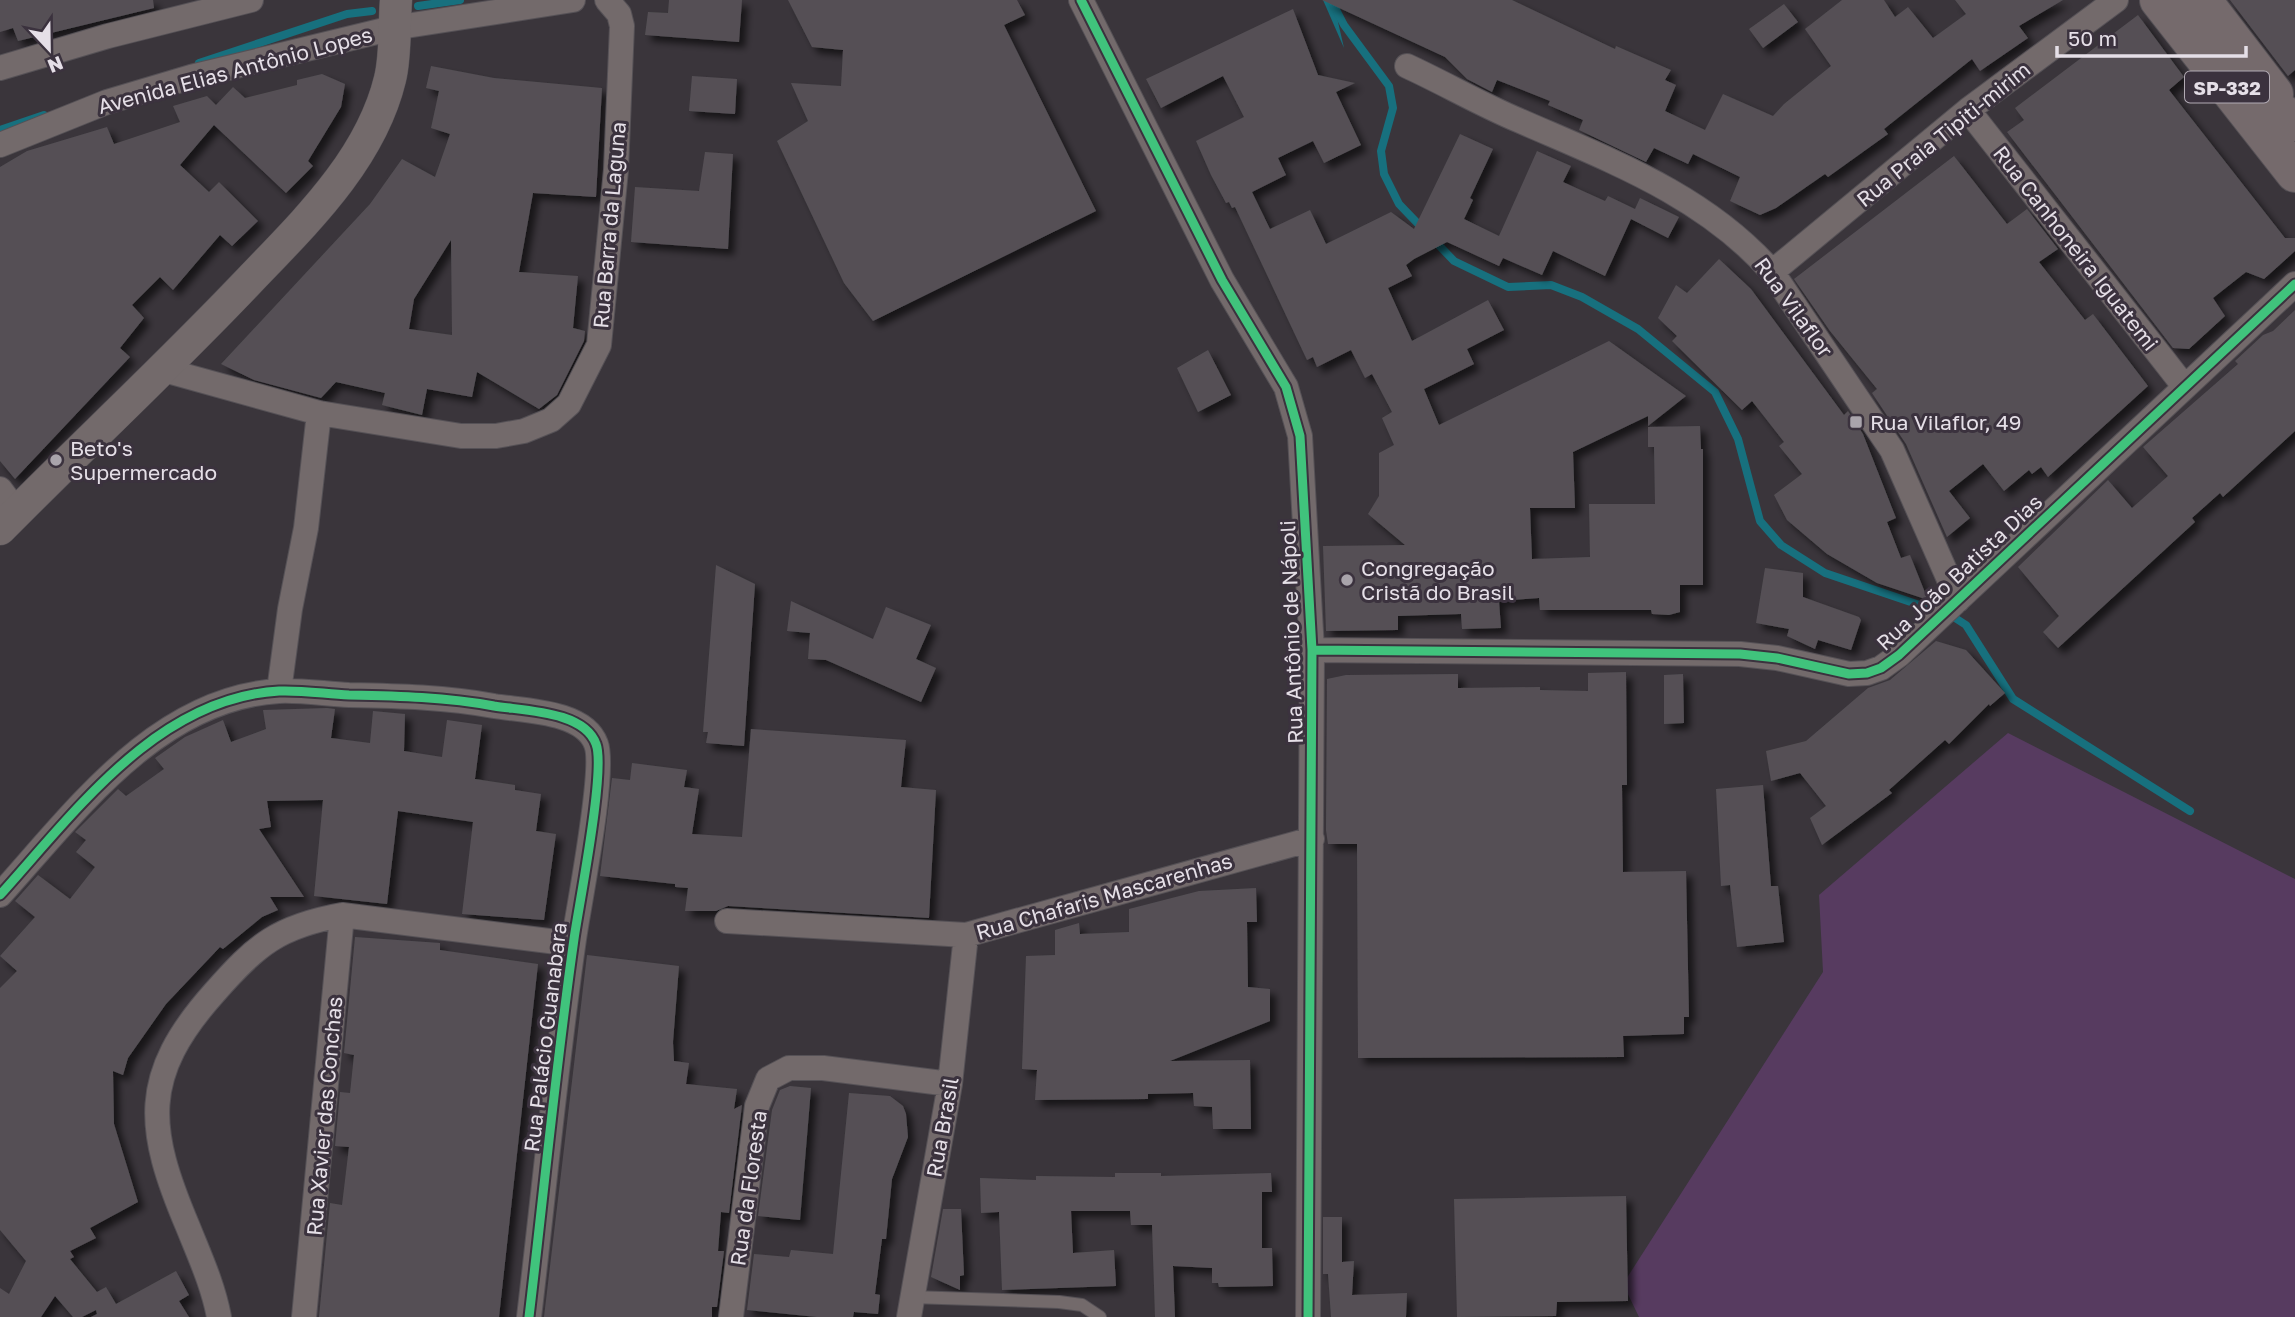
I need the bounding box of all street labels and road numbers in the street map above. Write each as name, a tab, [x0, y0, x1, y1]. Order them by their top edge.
street label: Avenida Elias Antônio Lopes	[95, 21, 375, 119]
street label: Rua Praia Tipiti-mirim	[1851, 56, 2035, 212]
road number: SP-332	[2185, 72, 2269, 102]
street label: Rua Barra da Laguna	[587, 121, 631, 329]
street label: Rua Canhoneira Iguatemi	[1988, 140, 2164, 356]
street label: Rua Vilaflor	[1749, 252, 1839, 362]
street label: Rua João Batista Dias	[1871, 488, 2047, 656]
street label: Rua Antônio de Nápoli	[1274, 520, 1308, 744]
street label: Rua Chafaris Mascarenhas	[973, 847, 1235, 945]
street label: Rua Palácio Guanabara	[518, 921, 572, 1153]
street label: Rua Xavier das Conchas	[301, 995, 347, 1237]
street label: Rua Brasil	[920, 1075, 964, 1179]
street label: Rua da Floresta	[724, 1109, 772, 1267]

